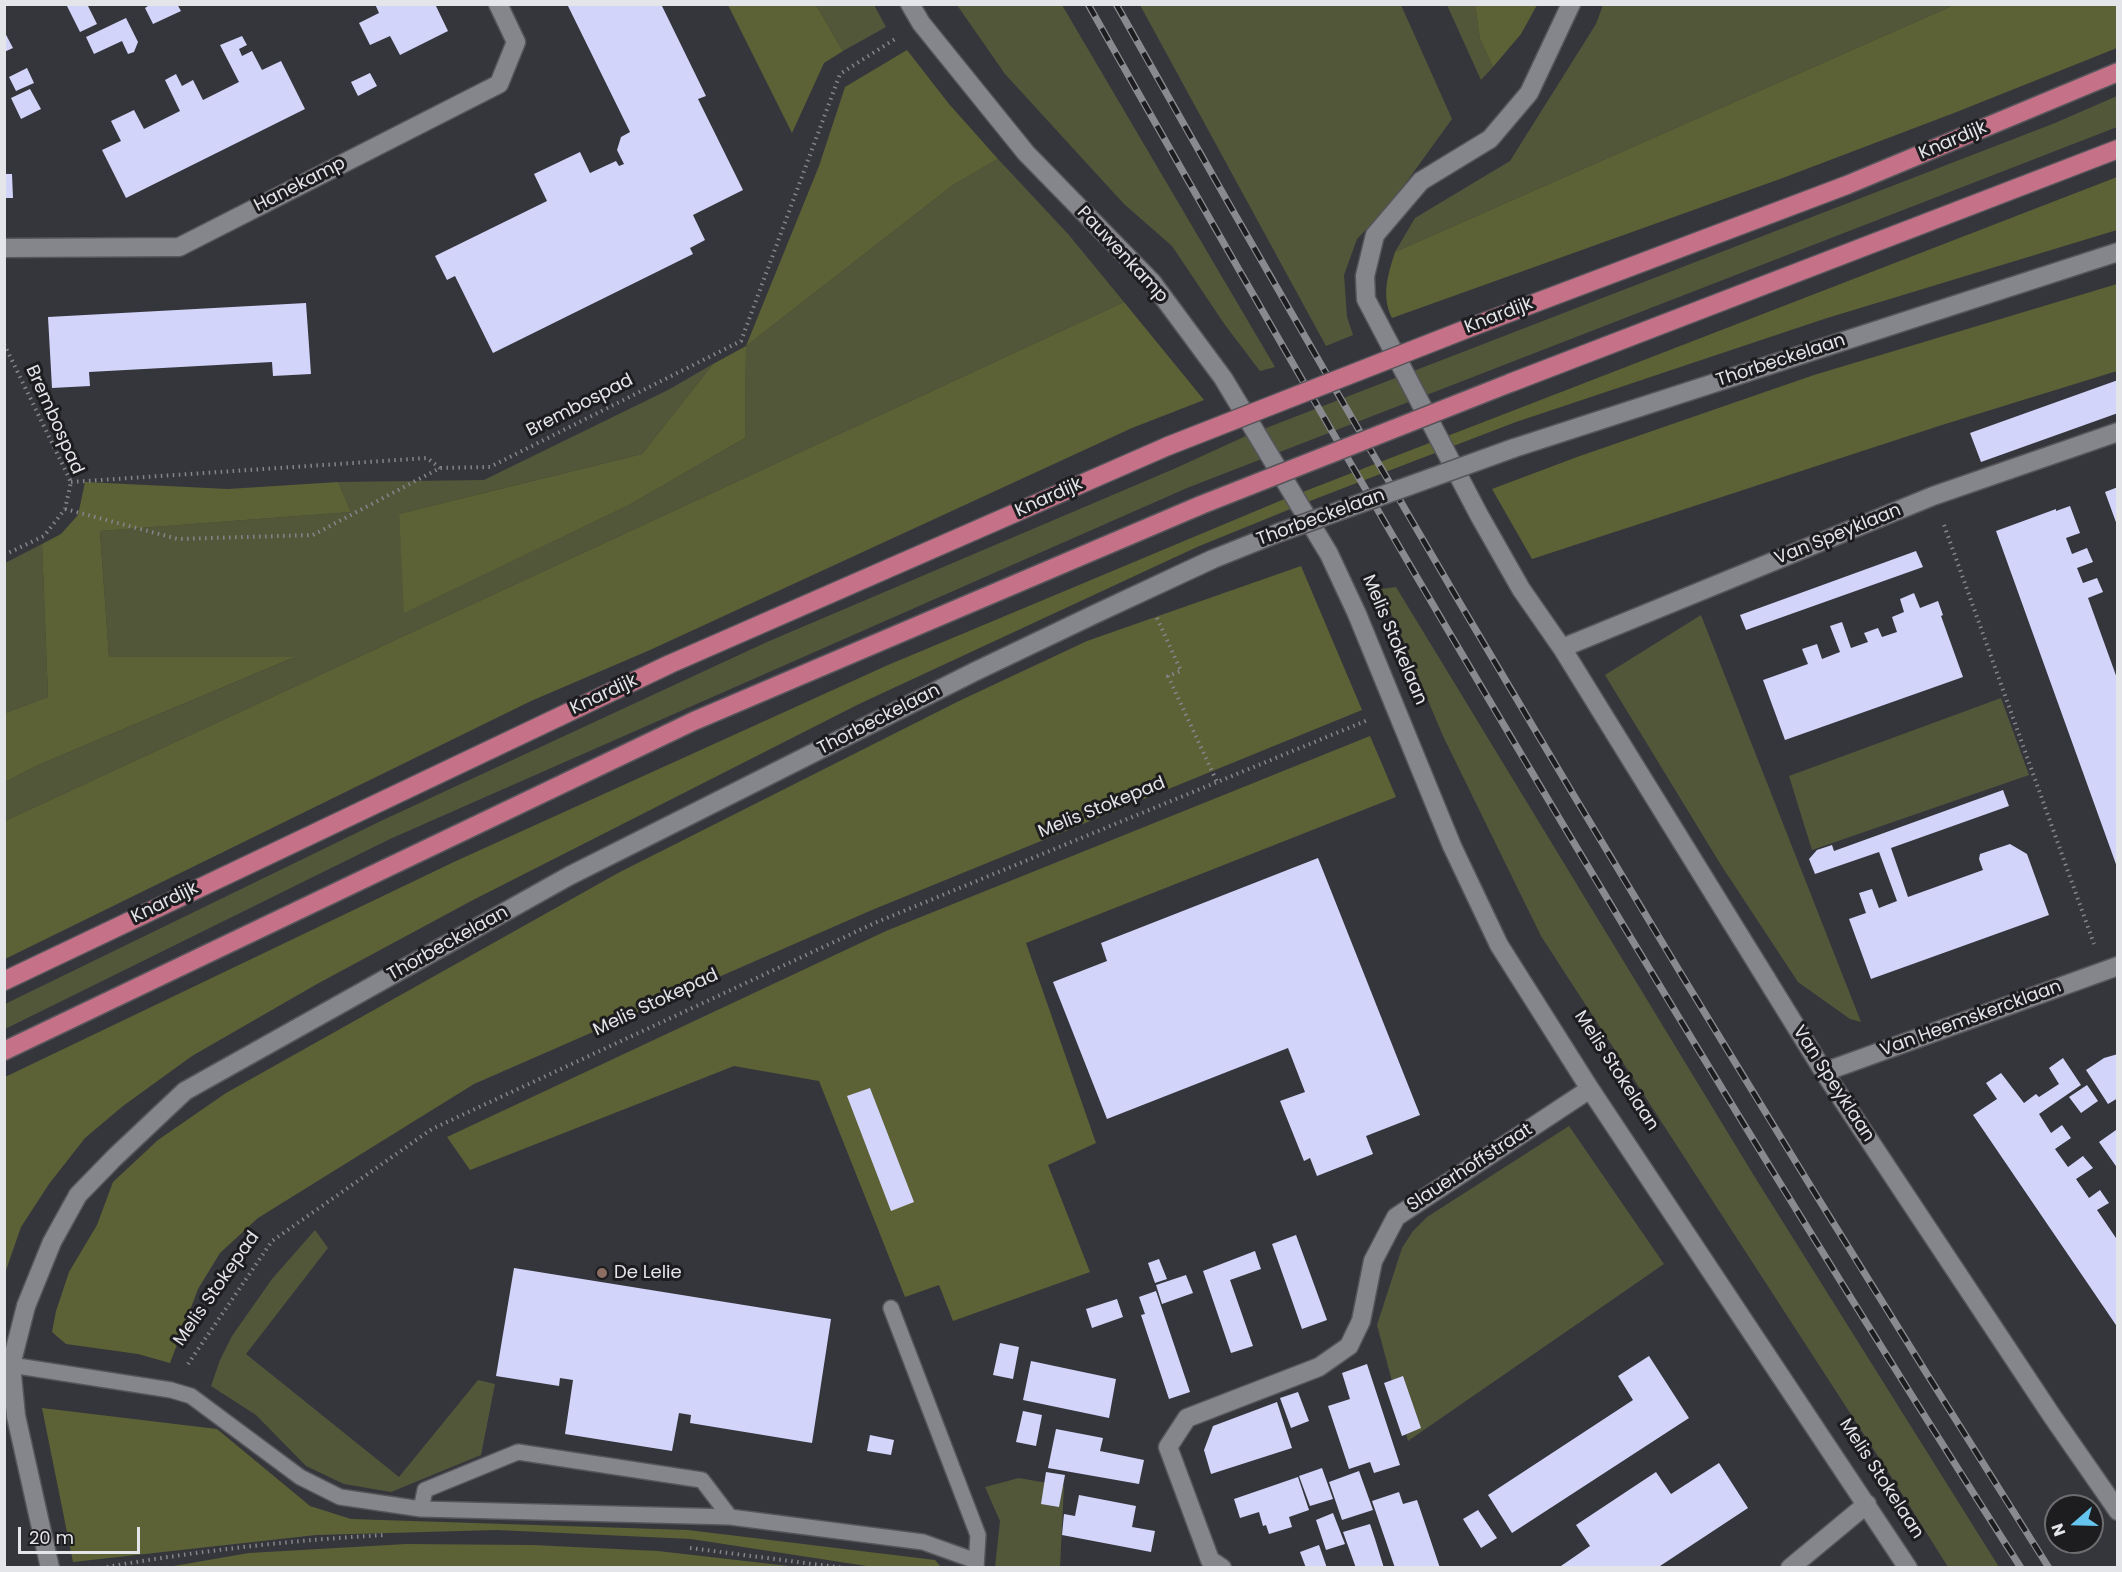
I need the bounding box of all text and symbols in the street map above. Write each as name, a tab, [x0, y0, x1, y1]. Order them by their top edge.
street label: Knardijk	[1916, 117, 1990, 165]
street label: Hanekamp	[251, 153, 349, 217]
street label: Pauwenkamp	[1072, 202, 1172, 308]
street label: Knardijk	[1462, 293, 1536, 339]
street label: Thorbeckelaan	[1714, 330, 1848, 392]
street label: Brembospad	[20, 362, 88, 478]
street label: Brembospad	[523, 370, 637, 442]
street label: Knardijk	[1012, 474, 1086, 522]
street label: Thorbeckelaan	[1254, 485, 1388, 551]
street label: Van Speyklaan	[1772, 500, 1904, 570]
street label: Melis Stokelaan	[1357, 572, 1431, 708]
street label: Knardijk	[567, 670, 641, 720]
street label: Thorbeckelaan	[814, 680, 944, 760]
street label: Melis Stokepad	[1035, 773, 1169, 843]
street label: Knardijk	[128, 878, 202, 928]
street label: Thorbeckelaan	[384, 902, 512, 986]
street label: Melis Stokepad	[590, 965, 722, 1041]
street label: Van Heemskercklaan	[1878, 976, 2064, 1062]
street label: Melis Stokelaan	[1569, 1007, 1663, 1135]
street label: Van Speyklaan	[1787, 1022, 1879, 1146]
street label: Slauerhoffstraat	[1403, 1119, 1537, 1217]
street label: Melis Stokepad	[169, 1227, 265, 1351]
place label: De Lelie	[614, 1262, 682, 1284]
marker: De Lelie	[595, 1266, 609, 1280]
street label: Melis Stokelaan	[1834, 1415, 1928, 1543]
north arrow	[2044, 1494, 2104, 1554]
scale bar	[21, 1515, 142, 1553]
text: N	[2046, 1520, 2071, 1539]
text: 20 m	[29, 1525, 74, 1550]

